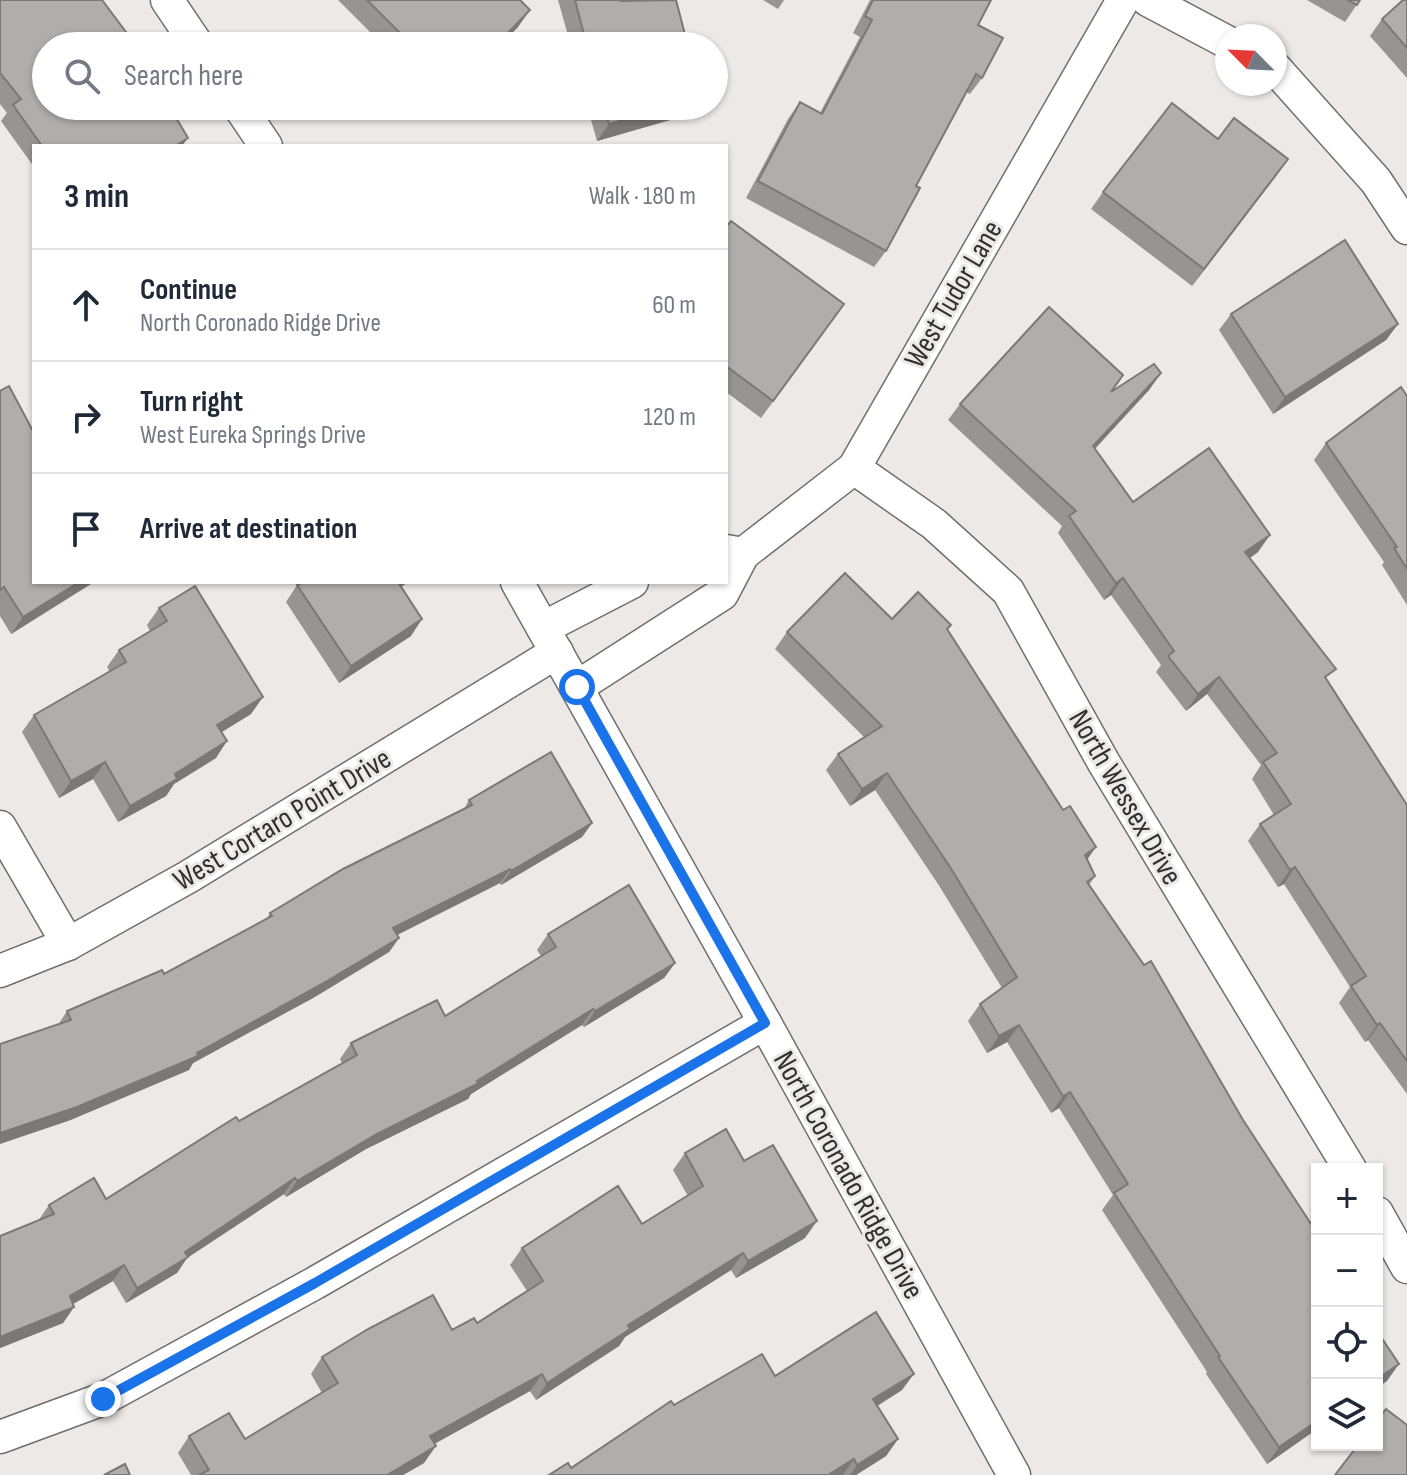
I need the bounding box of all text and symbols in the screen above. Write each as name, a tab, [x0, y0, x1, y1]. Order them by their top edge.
north arrow	[1215, 24, 1287, 96]
search box	[32, 32, 728, 120]
icon: search	[60, 54, 104, 98]
text: Search here	[124, 58, 243, 94]
text: 3 min	[64, 176, 129, 217]
text: Walk · 180 m	[589, 181, 696, 212]
street label: West Tudor Lane	[897, 214, 1011, 375]
text: Continue	[140, 272, 237, 308]
icon: ahead	[64, 283, 108, 327]
text: 60 m	[652, 290, 696, 321]
text: North Coronado Ridge Drive	[140, 308, 381, 339]
text: Turn right	[140, 384, 243, 420]
icon: right	[64, 395, 108, 439]
text: 120 m	[643, 402, 696, 433]
text: West Eureka Springs Drive	[140, 420, 366, 451]
icon: arrive	[64, 507, 108, 551]
text: Arrive at destination	[140, 511, 357, 547]
route start	[559, 669, 595, 705]
street label: North Wessex Drive	[1061, 704, 1190, 891]
street label: West Cortaro Point Drive	[167, 741, 398, 899]
street label: North Coronado Ridge Drive	[765, 1045, 931, 1306]
map controls	[1311, 1163, 1383, 1451]
button: +	[1311, 1163, 1383, 1235]
button: −	[1311, 1235, 1383, 1307]
button: locate	[1311, 1307, 1383, 1379]
button: layers	[1311, 1379, 1383, 1451]
route end	[85, 1381, 121, 1417]

